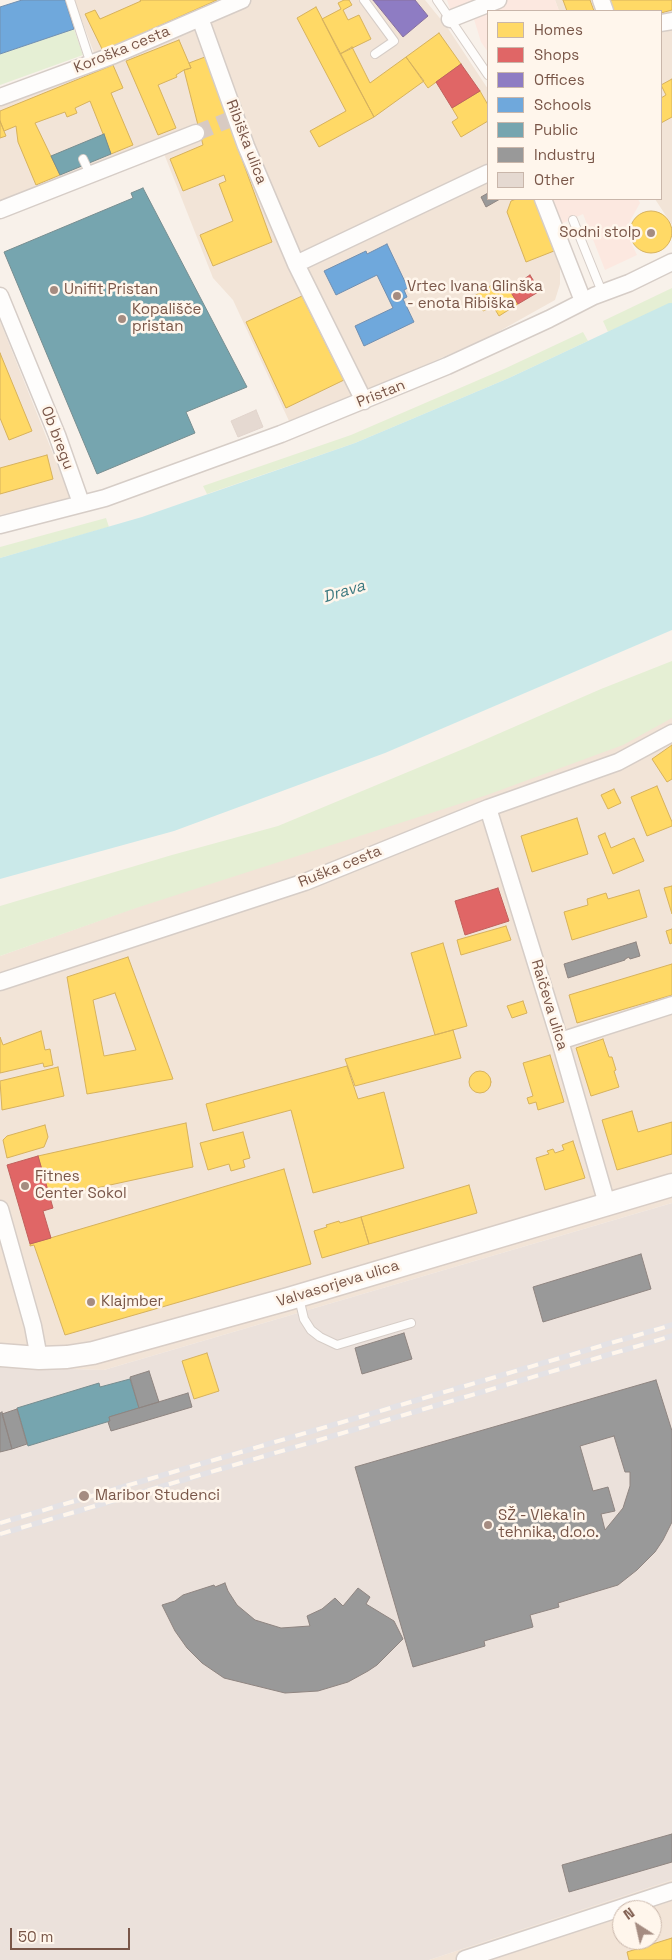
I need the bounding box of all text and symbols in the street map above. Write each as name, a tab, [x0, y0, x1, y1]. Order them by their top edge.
legend	[487, 10, 662, 200]
text: Homes	[534, 20, 583, 39]
street label: Koroška cesta	[71, 23, 173, 77]
text: Shops	[534, 45, 579, 64]
text: Offices	[534, 70, 585, 89]
text: Schools	[534, 95, 591, 114]
street label: Ribiška ulica	[222, 97, 270, 187]
text: Public	[534, 120, 578, 139]
text: Industry	[534, 145, 595, 164]
text: Other	[534, 170, 575, 189]
place label: Sodni stolp	[559, 224, 641, 242]
marker: Sodni stolp	[645, 227, 657, 239]
place label: Vrtec Ivana Glinška - enota Ribiška	[407, 278, 543, 313]
place label: Unifit Pristan	[64, 281, 158, 299]
marker: Unifit Pristan	[48, 284, 60, 296]
marker: Vrtec Ivana Glinška - enota Ribiška	[391, 290, 403, 302]
place label: Kopališče pristan	[132, 301, 202, 336]
marker: Kopališče pristan	[116, 313, 128, 325]
street label: Pristan	[354, 376, 408, 412]
street label: Ob bregu	[37, 404, 77, 472]
water label: Drava	[321, 577, 367, 607]
street label: Ruška cesta	[296, 842, 384, 892]
street label: Raičeva ulica	[527, 958, 571, 1052]
place label: Fitnes Center Sokol	[35, 1168, 127, 1203]
marker: Fitnes Center Sokol	[19, 1180, 31, 1192]
street label: Valvasorjeva ulica	[275, 1257, 401, 1311]
place label: Klajmber	[101, 1293, 163, 1311]
marker: Klajmber	[85, 1296, 97, 1308]
place label: Maribor Studenci	[95, 1487, 220, 1505]
marker: Maribor Studenci	[77, 1489, 91, 1503]
place label: SŽ - Vleka in tehnika, d.o.o.	[498, 1507, 599, 1542]
marker: SŽ - Vleka in tehnika, d.o.o.	[482, 1519, 494, 1531]
north arrow	[612, 1900, 662, 1950]
text: N	[620, 1903, 638, 1924]
scale bar	[12, 1918, 132, 1950]
text: 50 m	[18, 1927, 53, 1946]

